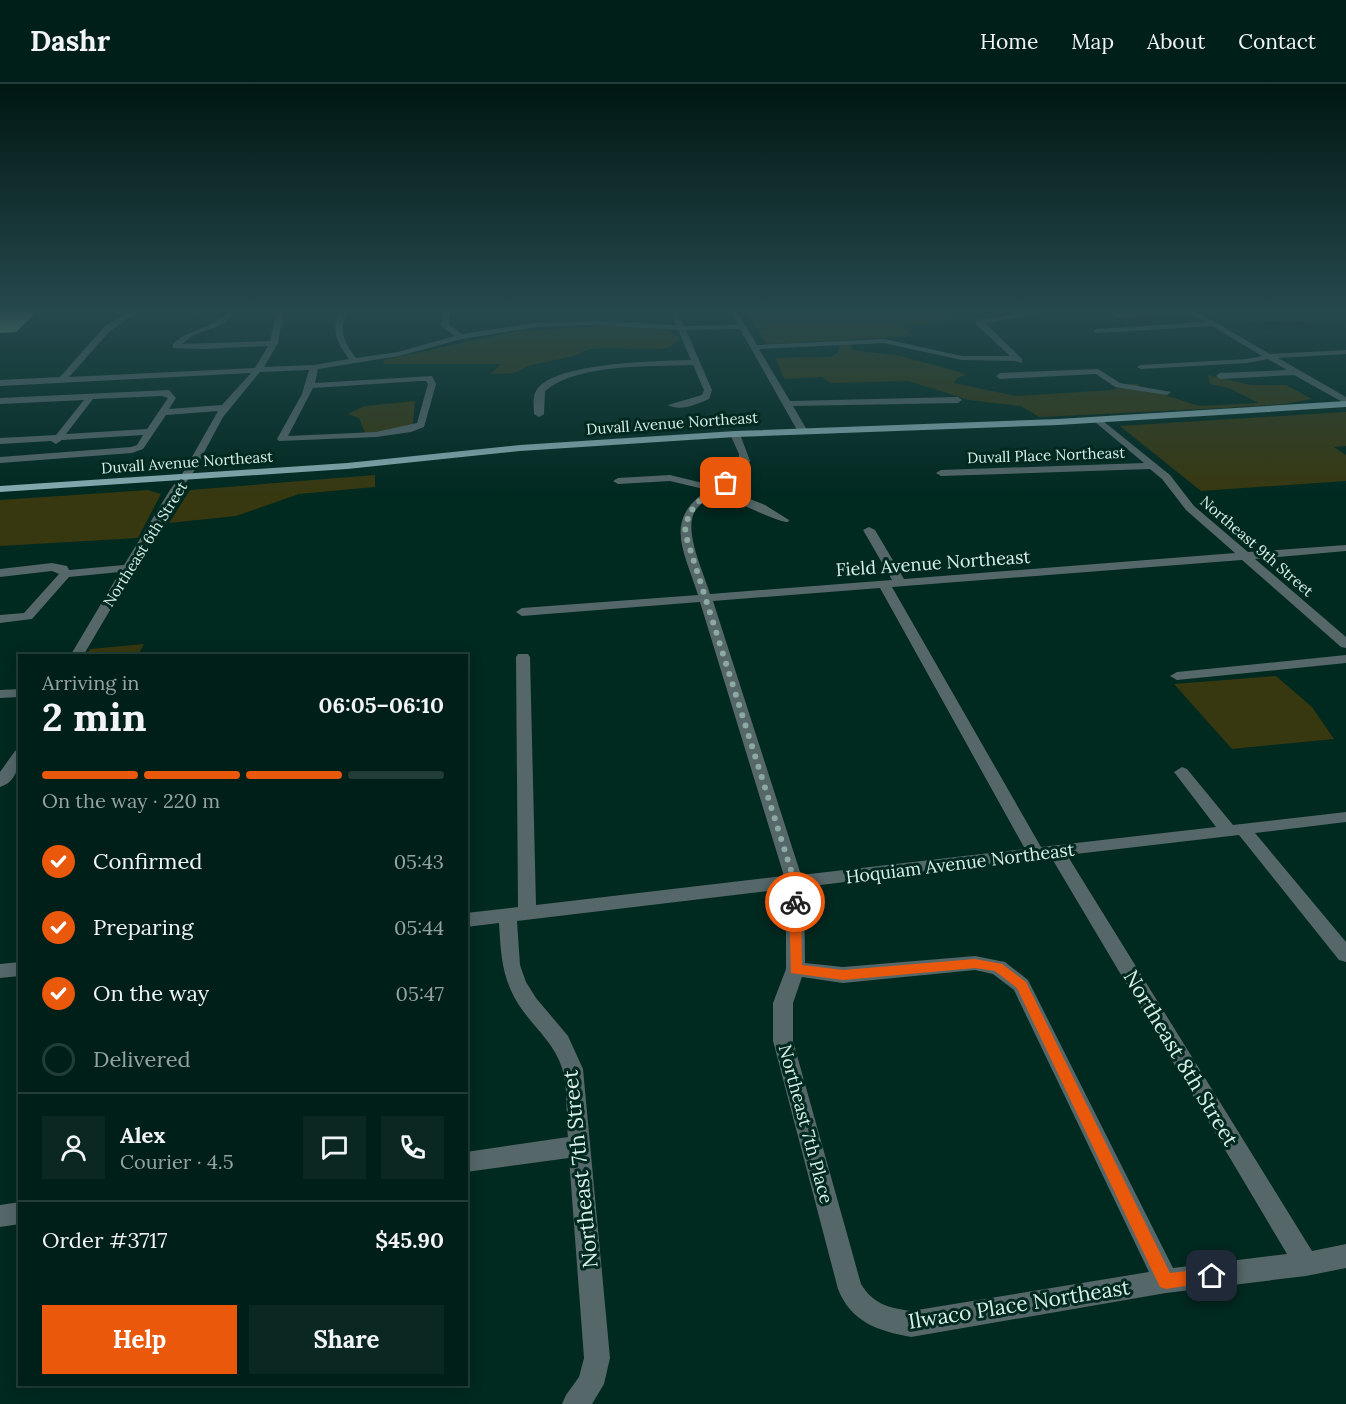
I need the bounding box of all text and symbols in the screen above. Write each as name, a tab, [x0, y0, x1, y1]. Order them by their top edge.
text: Dashr	[30, 23, 110, 59]
text: Home	[980, 28, 1038, 55]
text: Map	[1071, 28, 1114, 55]
text: About	[1147, 28, 1205, 55]
text: Contact	[1238, 28, 1316, 55]
street label: Duvall Avenue Northeast	[585, 408, 759, 438]
street label: Duvall Place Northeast	[967, 443, 1126, 467]
street label: Duvall Avenue Northeast	[100, 447, 274, 477]
pin	[700, 457, 751, 508]
icon: bag	[709, 466, 742, 499]
street label: Northeast 6th Street	[99, 478, 191, 610]
street label: Northeast 9th Street	[1196, 492, 1318, 601]
street label: Field Avenue Northeast	[835, 545, 1031, 581]
text: Arriving in	[42, 670, 139, 695]
text: 06:05–06:10	[319, 691, 444, 719]
text: 2 min	[42, 692, 147, 742]
text: On the way · 220 m	[42, 788, 220, 813]
street label: Hoquiam Avenue Northeast	[844, 838, 1076, 888]
icon: check	[42, 845, 75, 878]
text: Confirmed	[93, 847, 202, 875]
text: 05:43	[394, 849, 444, 874]
courier	[765, 872, 825, 932]
icon: bike	[779, 886, 812, 919]
icon: check	[42, 911, 75, 944]
text: Preparing	[93, 913, 193, 941]
text: 05:44	[394, 915, 444, 940]
street label: Northeast 8th Street	[1118, 965, 1245, 1152]
icon: check	[42, 977, 75, 1010]
text: On the way	[93, 979, 209, 1007]
text: 05:47	[396, 981, 444, 1006]
street label: Northeast 7th Place	[774, 1042, 838, 1206]
text: Delivered	[93, 1045, 191, 1073]
street label: Northeast 7th Street	[556, 1068, 604, 1269]
button: person	[42, 1116, 105, 1179]
button: chat	[303, 1116, 366, 1179]
button: phone	[381, 1116, 444, 1179]
text: Alex	[120, 1121, 165, 1149]
text: Courier · 4.5	[120, 1149, 234, 1174]
text: Order #3717	[42, 1226, 168, 1254]
text: $45.90	[375, 1226, 444, 1254]
pin	[1186, 1250, 1237, 1301]
icon: home	[1195, 1259, 1228, 1292]
street label: Ilwaco Place Northeast	[906, 1273, 1133, 1335]
button: Help	[42, 1305, 237, 1374]
button: Share	[249, 1305, 444, 1374]

